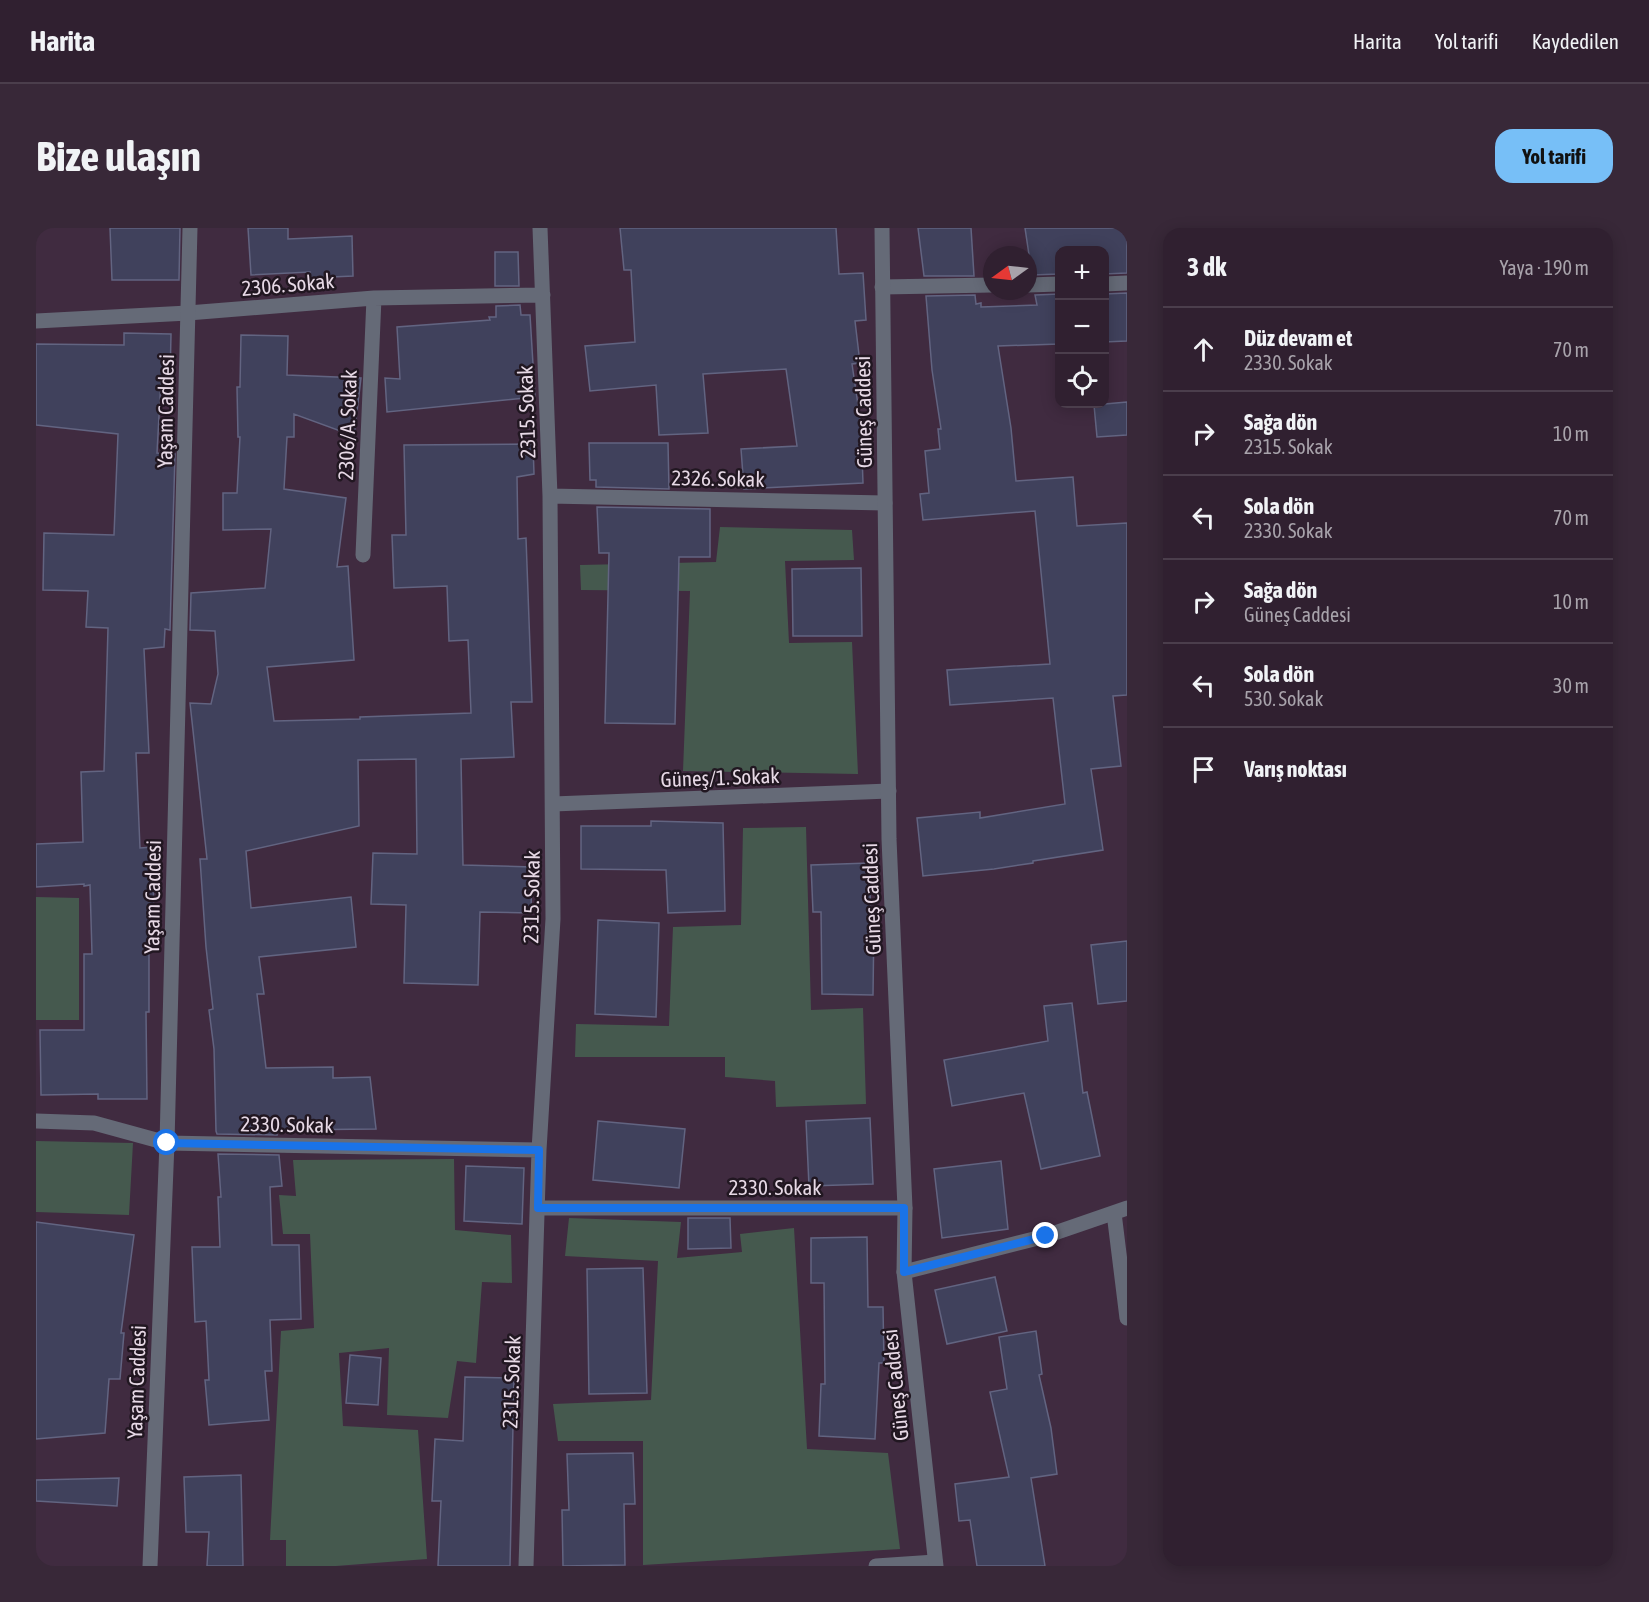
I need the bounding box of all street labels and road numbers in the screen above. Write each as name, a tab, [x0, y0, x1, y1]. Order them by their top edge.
street label: 2306. Sokak	[241, 268, 335, 300]
street label: Yaşam Caddesi	[152, 354, 178, 468]
street label: Güneş Caddesi	[850, 356, 876, 468]
street label: 2315. Sokak	[512, 365, 540, 459]
street label: 2306/A. Sokak	[333, 369, 361, 481]
street label: 2326. Sokak	[671, 465, 765, 491]
street label: Güneş/1. Sokak	[660, 763, 780, 791]
street label: Yaşam Caddesi	[139, 840, 165, 954]
street label: Güneş Caddesi	[857, 843, 885, 955]
street label: 2315. Sokak	[518, 850, 544, 944]
street label: 2330. Sokak	[240, 1111, 334, 1137]
street label: 2330. Sokak	[728, 1175, 822, 1199]
street label: Yaşam Caddesi	[122, 1325, 150, 1439]
street label: Güneş Caddesi	[877, 1328, 913, 1442]
street label: 2315. Sokak	[497, 1335, 525, 1429]

